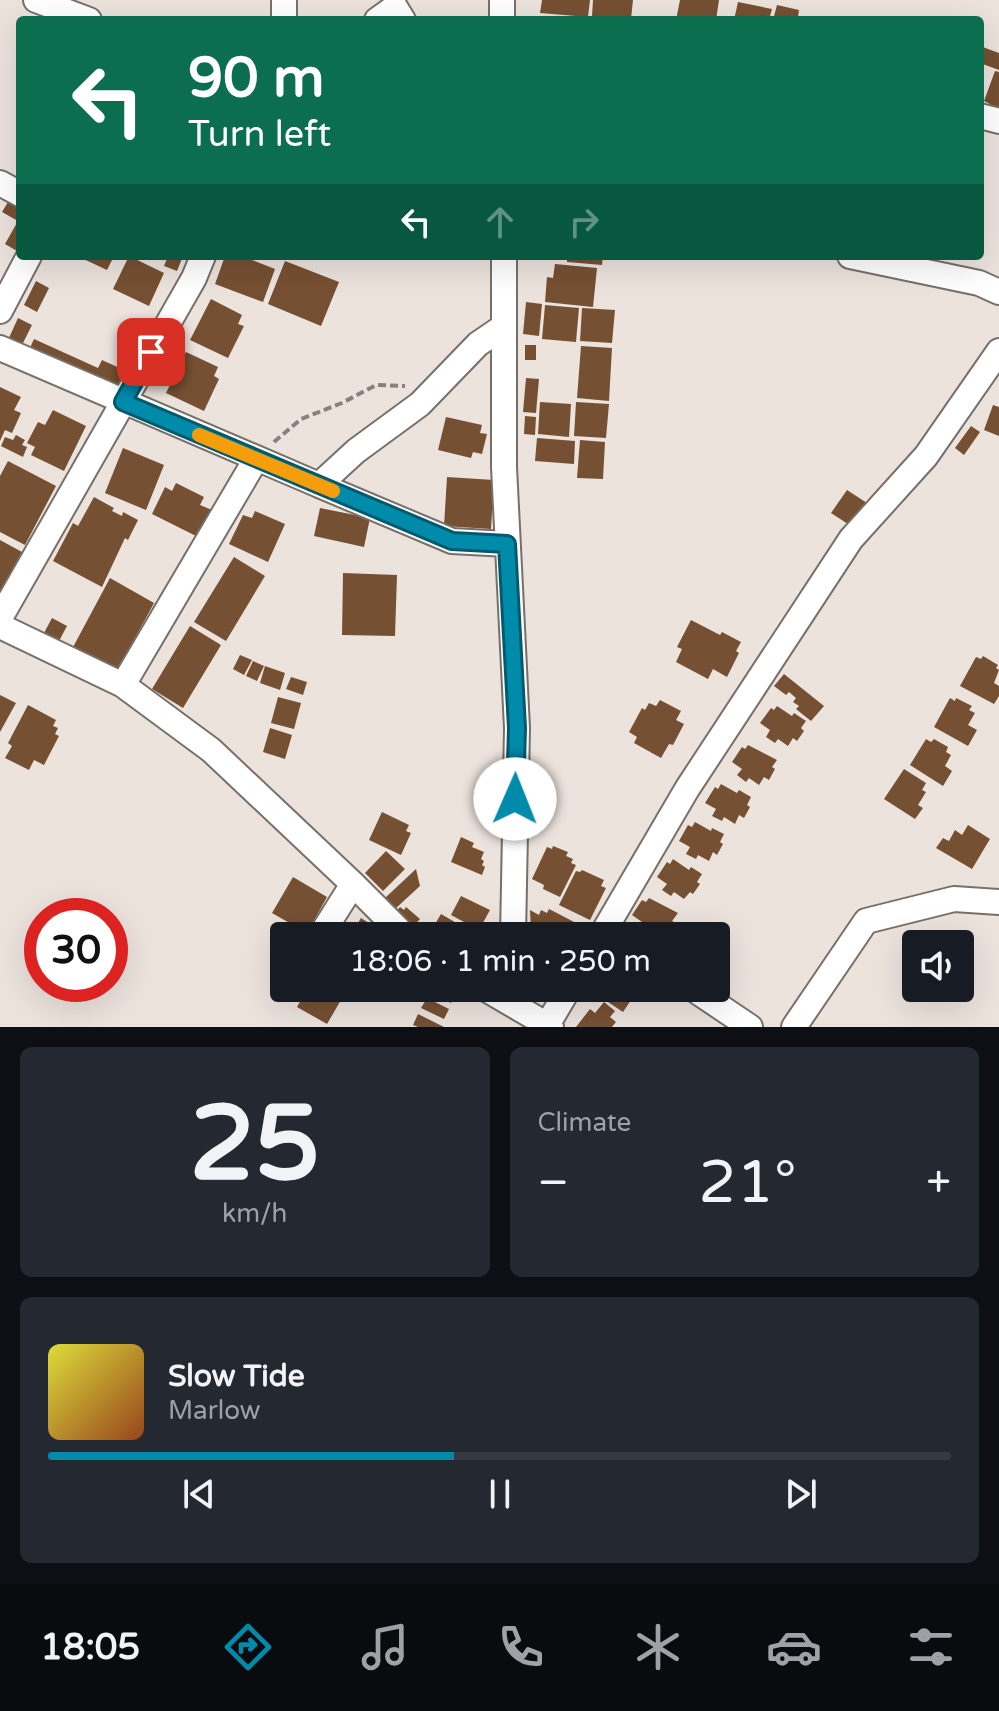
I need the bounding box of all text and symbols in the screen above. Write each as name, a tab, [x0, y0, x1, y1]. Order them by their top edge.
text: 90 m	[188, 45, 324, 112]
icon: left	[56, 48, 160, 152]
text: Turn left	[188, 113, 331, 156]
icon: left	[394, 200, 438, 244]
icon: ahead	[478, 200, 522, 244]
icon: right	[562, 200, 606, 244]
pin	[117, 318, 185, 386]
icon: arrive	[129, 330, 173, 374]
position arrow	[473, 757, 557, 841]
speed limit sign: 30	[24, 898, 128, 1002]
map controls	[902, 930, 974, 1002]
button: sound	[902, 930, 974, 1002]
text: 18:06 · 1 min · 250 m	[349, 943, 651, 980]
text: 25	[189, 1083, 320, 1208]
text: Climate	[538, 1107, 631, 1138]
text: 21°	[699, 1147, 797, 1219]
text: −	[538, 1157, 569, 1210]
text: +	[926, 1157, 951, 1210]
text: km/h	[222, 1198, 287, 1229]
text: Slow Tide	[168, 1358, 305, 1395]
text: Marlow	[168, 1395, 260, 1426]
icon: previous	[177, 1472, 221, 1516]
icon: pause	[478, 1472, 522, 1516]
icon: next	[779, 1472, 823, 1516]
icon: directions	[220, 1619, 276, 1675]
icon: music	[357, 1619, 413, 1675]
icon: phone	[493, 1619, 549, 1675]
icon: climate	[630, 1619, 686, 1675]
icon: car	[766, 1619, 822, 1675]
icon: filters	[903, 1619, 959, 1675]
text: 18:05	[40, 1626, 140, 1669]

